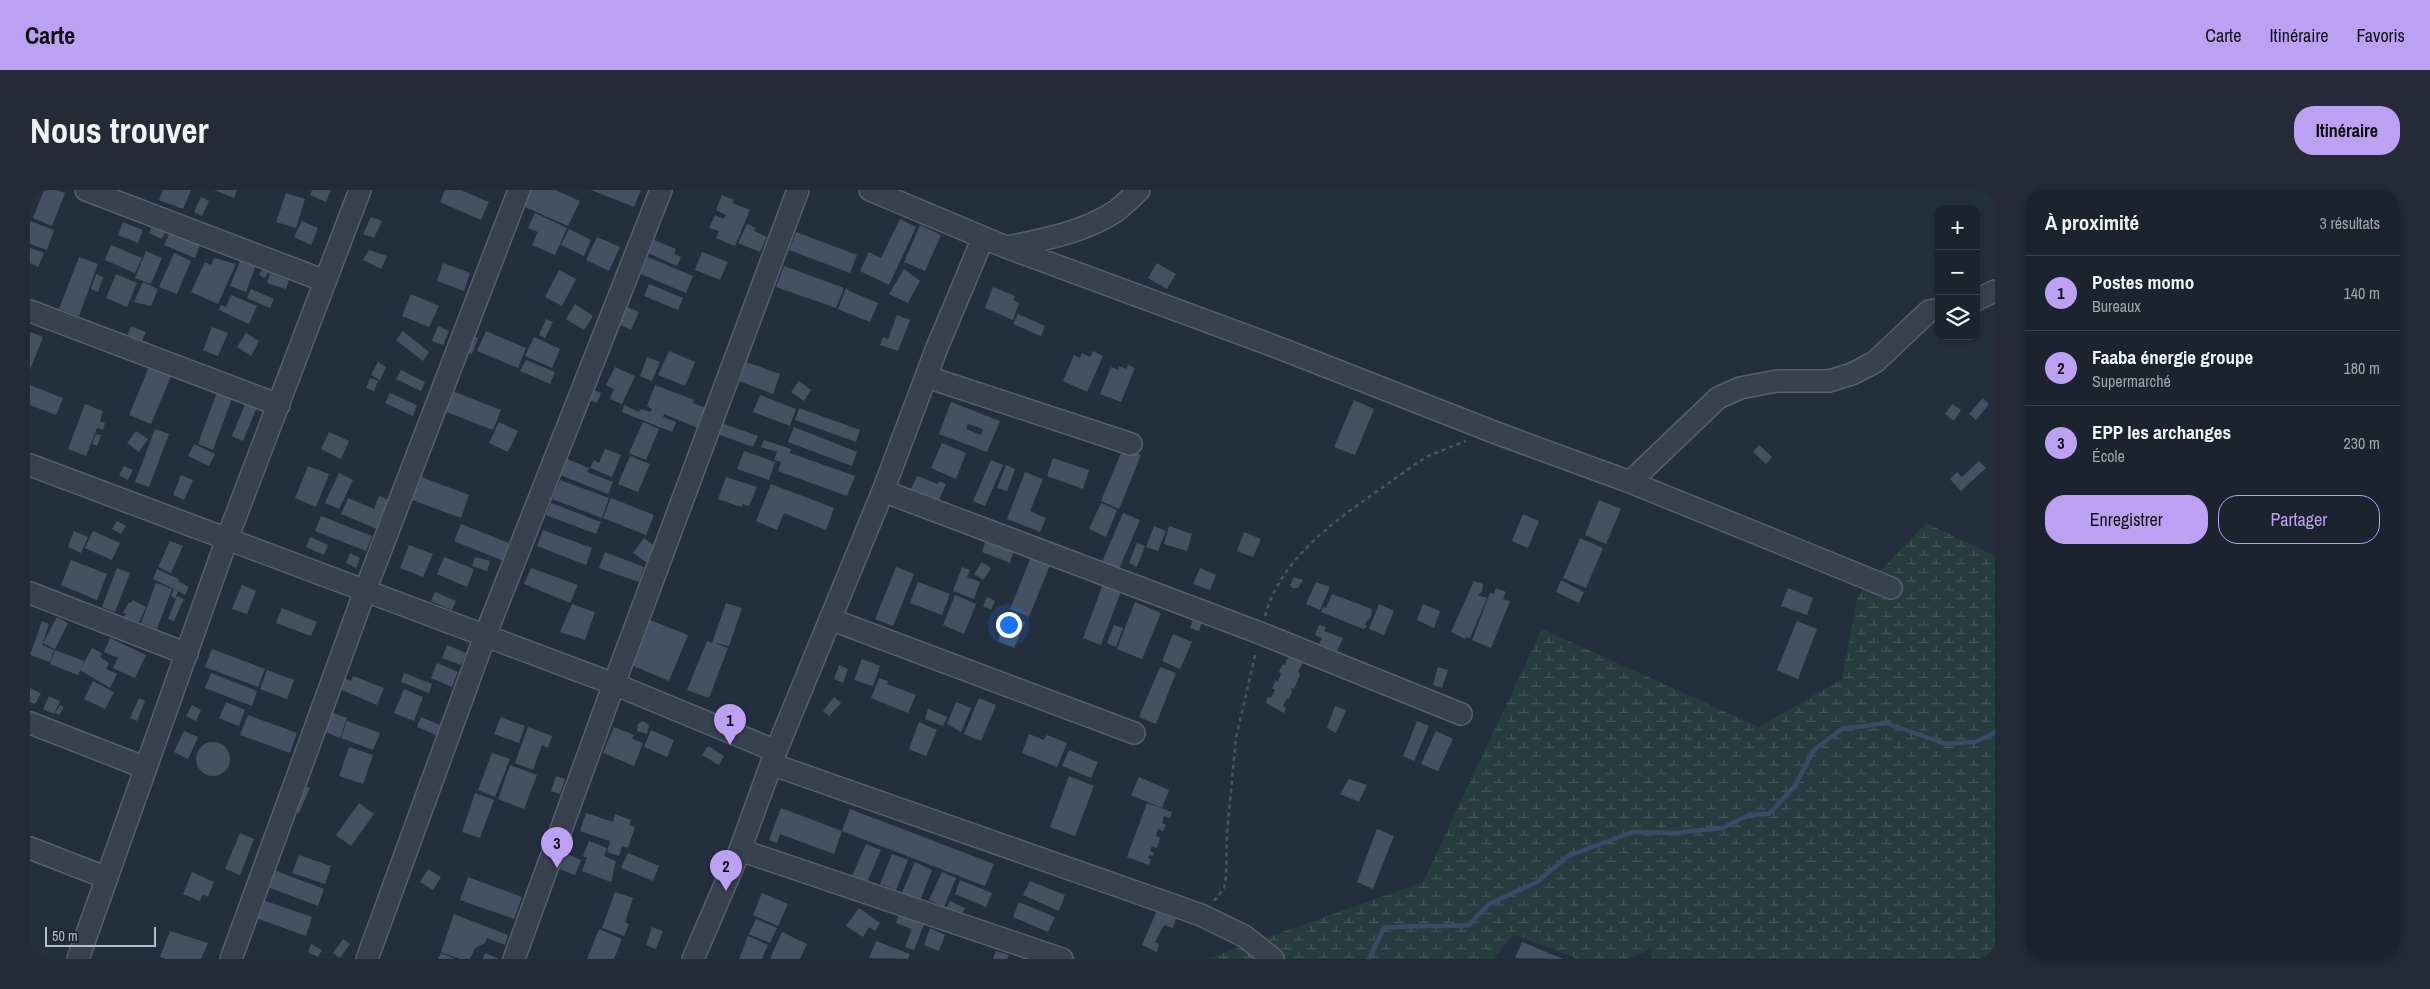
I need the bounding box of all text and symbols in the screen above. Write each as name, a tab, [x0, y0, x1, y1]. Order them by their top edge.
text: Carte	[25, 19, 75, 51]
text: Carte	[2205, 23, 2241, 48]
text: Itinéraire	[2269, 23, 2329, 48]
text: Favoris	[2357, 23, 2405, 48]
button: Itinéraire	[2294, 106, 2400, 155]
text: Nous trouver	[30, 107, 209, 154]
map controls	[1935, 205, 1980, 340]
button: +	[1935, 205, 1980, 250]
text: À proximité	[2045, 208, 2139, 237]
text: 3 résultats	[2319, 212, 2380, 234]
button: −	[1935, 250, 1980, 295]
text: Postes momo	[2092, 269, 2194, 295]
text: 1	[2057, 282, 2065, 304]
text: 140 m	[2344, 282, 2380, 304]
button: layers	[1935, 295, 1980, 340]
text: Bureaux	[2092, 295, 2141, 317]
text: Faaba énergie groupe	[2092, 344, 2253, 370]
text: 2	[2057, 357, 2065, 379]
text: 180 m	[2344, 357, 2380, 379]
text: Supermarché	[2092, 370, 2171, 392]
text: EPP les archanges	[2092, 419, 2231, 445]
text: 3	[2057, 432, 2065, 454]
text: 230 m	[2344, 432, 2380, 454]
text: École	[2092, 445, 2125, 467]
button: Enregistrer	[2045, 495, 2208, 544]
button: Partager	[2218, 495, 2380, 544]
your location	[996, 612, 1022, 638]
pin: 1	[714, 704, 746, 745]
pin: 3	[541, 827, 573, 868]
pin: 2	[710, 850, 742, 891]
scale bar	[45, 924, 156, 947]
text: 50 m	[52, 927, 78, 945]

